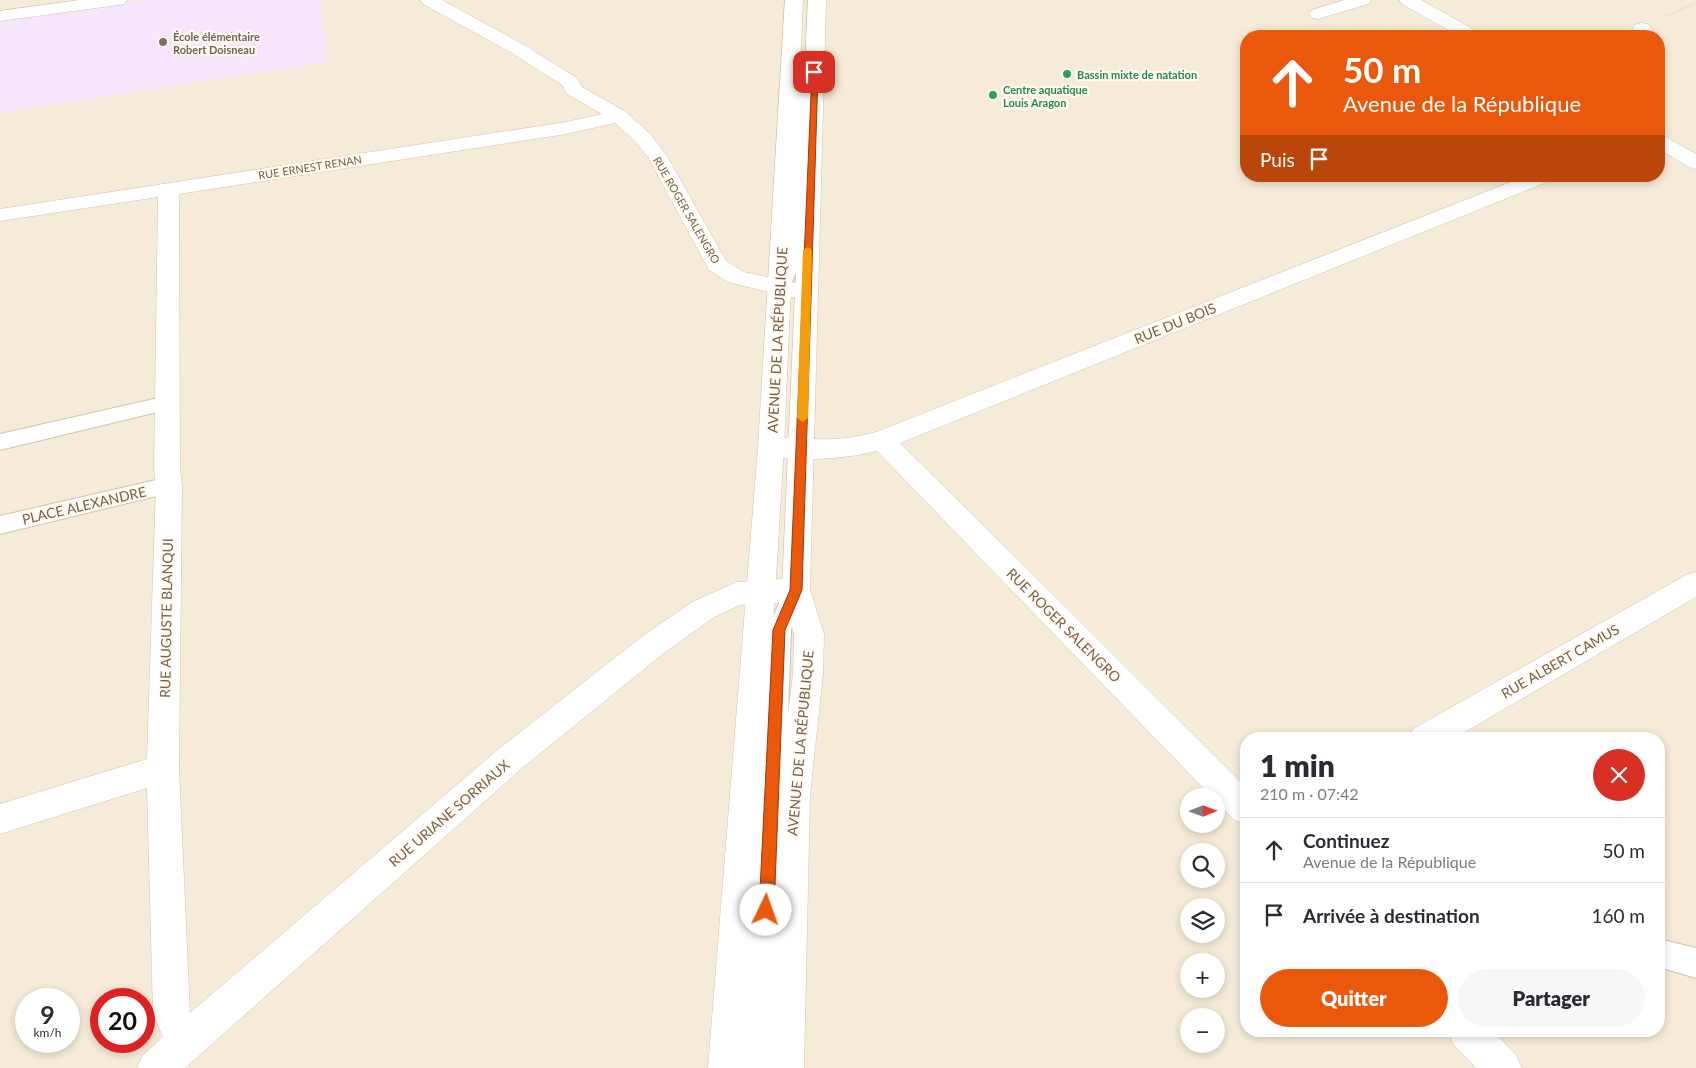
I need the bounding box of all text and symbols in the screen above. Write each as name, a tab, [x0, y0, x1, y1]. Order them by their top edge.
place label: École élémentaire Robert Doisneau	[173, 30, 260, 56]
marker: École élémentaire Robert Doisneau	[157, 36, 169, 48]
text: 50 m	[1343, 48, 1421, 90]
icon: ahead	[1260, 50, 1325, 115]
pin	[793, 51, 835, 93]
icon: arrive	[800, 58, 828, 86]
marker: Bassin mixte de natation	[1061, 68, 1073, 80]
place label: Bassin mixte de natation	[1077, 68, 1197, 81]
place label: Centre aquatique Louis Aragon	[1003, 83, 1088, 109]
marker: Centre aquatique Louis Aragon	[987, 89, 999, 101]
text: Avenue de la République	[1343, 90, 1581, 117]
icon: arrive	[1305, 145, 1333, 173]
text: Puis	[1260, 148, 1295, 171]
street label: RUE ERNEST RENAN	[257, 152, 363, 182]
street label: RUE ROGER SALENGRO	[651, 154, 723, 266]
street label: AVENUE DE LA RÉPUBLIQUE	[764, 247, 790, 433]
street label: RUE DU BOIS	[1131, 299, 1219, 347]
street label: PLACE ALEXANDRE	[20, 482, 148, 528]
street label: RUE AUGUSTE BLANQUI	[156, 538, 176, 698]
street label: RUE ROGER SALENGRO	[1003, 564, 1125, 686]
street label: RUE ALBERT CAMUS	[1498, 620, 1622, 702]
street label: AVENUE DE LA RÉPUBLIQUE	[783, 649, 817, 837]
text: 1 min	[1260, 747, 1335, 783]
button: close	[1593, 749, 1645, 801]
street label: RUE URIANE SORRIAUX	[385, 756, 513, 870]
text: 210 m · 07:42	[1260, 784, 1359, 803]
north arrow	[1180, 788, 1225, 832]
map controls	[1180, 788, 1225, 1053]
text: Continuez	[1303, 829, 1389, 852]
icon: ahead	[1260, 836, 1288, 864]
text: 50 m	[1602, 839, 1645, 862]
button: search	[1180, 843, 1225, 888]
text: Avenue de la République	[1303, 852, 1476, 871]
position arrow	[739, 883, 791, 935]
button: layers	[1180, 898, 1225, 943]
icon: arrive	[1260, 901, 1288, 929]
text: Arrivée à destination	[1303, 904, 1480, 927]
text: 160 m	[1591, 904, 1645, 927]
button: +	[1180, 953, 1225, 998]
button: Quitter	[1260, 969, 1448, 1027]
button: Partager	[1458, 969, 1645, 1027]
speed limit sign: 20	[90, 988, 155, 1053]
text: 9	[40, 999, 55, 1029]
button: −	[1180, 1008, 1225, 1053]
text: km/h	[33, 1025, 62, 1040]

